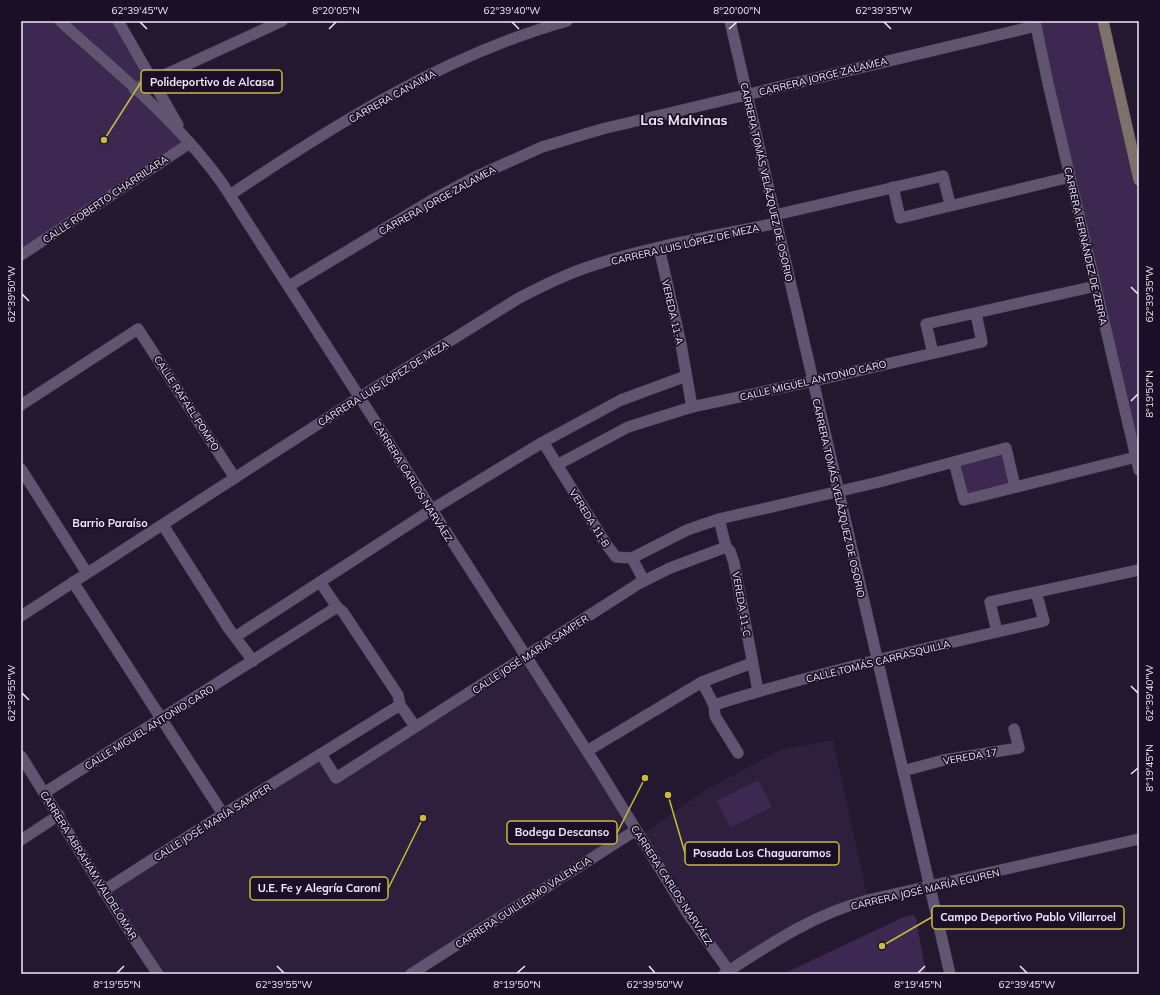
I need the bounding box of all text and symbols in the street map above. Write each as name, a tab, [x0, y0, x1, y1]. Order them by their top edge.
text: 62°39'45"W	[112, 4, 168, 17]
text: 8°20'05"N	[312, 4, 360, 17]
text: 62°39'40"W	[484, 4, 540, 17]
text: 8°20'00"N	[713, 4, 761, 17]
text: 62°39'35"W	[856, 4, 912, 17]
street label: CARRERA JORGE ZALAMEA	[758, 54, 889, 99]
street label: CARRERA CANAIMA	[346, 67, 439, 126]
callout: Polideportivo de Alcasa	[141, 70, 282, 93]
text: Polideportivo de Alcasa	[150, 75, 274, 89]
street label: CARRERA TOMÁS VELÁZQUEZ DE OSORIO	[737, 81, 796, 283]
district label: Las Malvinas	[640, 111, 728, 129]
street label: CALLE ROBERTO CHARRILARA	[40, 152, 171, 246]
street label: CARRERA JORGE ZALAMEA	[377, 163, 499, 238]
street label: CARRERA FERNÁNDEZ DE ZERRA	[1061, 166, 1110, 327]
street label: CARRERA LUIS LÓPEZ DE MEZA	[610, 221, 761, 268]
text: 62°39'50"W	[5, 266, 18, 322]
text: 62°39'35"W	[1143, 266, 1156, 322]
street label: VEREDA 11-A	[659, 278, 686, 347]
street label: CARRERA LUIS LÓPEZ DE MEZA	[315, 337, 452, 429]
street label: CALLE RAFAEL POMPO	[151, 353, 222, 454]
street label: CALLE MIGUEL ANTONIO CARO	[738, 357, 888, 404]
text: 8°19'50"N	[1143, 370, 1156, 418]
street label: CARRERA TOMÁS VELÁZQUEZ DE OSORIO	[809, 397, 868, 599]
street label: CARRERA CARLOS NARVÁEZ	[370, 418, 455, 544]
street label: VEREDA 11-B	[567, 487, 613, 550]
district label: Barrio Paraíso	[72, 516, 148, 530]
street label: VEREDA 11-C	[729, 570, 754, 638]
street label: CALLE JOSÉ MARÍA SAMPER	[470, 612, 591, 697]
street label: CALLE TOMÁS CARRASQUILLA	[805, 637, 952, 686]
text: 62°39'55"W	[5, 665, 18, 721]
text: 62°39'40"W	[1143, 665, 1156, 721]
street label: CALLE MIGUEL ANTONIO CARO	[82, 682, 217, 773]
text: 8°19'45"N	[1143, 744, 1156, 792]
street label: VEREDA 17	[942, 745, 998, 768]
street label: CALLE JOSÉ MARÍA SAMPER	[151, 781, 273, 864]
street label: CARRERA ABRAHAM VALDELOMAR	[37, 788, 140, 942]
callout: Bodega Descanso	[507, 821, 617, 844]
street label: CARRERA CARLOS NARVÁEZ	[628, 823, 715, 948]
text: Bodega Descanso	[515, 825, 610, 839]
callout: Posada Los Chaguaramos	[685, 842, 839, 865]
text: Posada Los Chaguaramos	[693, 846, 831, 860]
street label: CARRERA GUILLERMO VALENCIA	[453, 853, 594, 951]
street label: CARRERA JOSÉ MARÍA EGUREN	[849, 866, 1001, 913]
callout: U.E. Fe y Alegría Caroní	[250, 877, 388, 900]
text: U.E. Fe y Alegría Caroní	[258, 881, 381, 895]
callout: Campo Deportivo Pablo Villarroel	[932, 906, 1124, 929]
text: Campo Deportivo Pablo Villarroel	[940, 910, 1116, 924]
text: 8°19'55"N	[93, 978, 141, 991]
text: 62°39'55"W	[256, 978, 312, 991]
text: 8°19'50"N	[493, 978, 541, 991]
text: 62°39'50"W	[627, 978, 683, 991]
text: 8°19'45"N	[894, 978, 942, 991]
text: 62°39'45"W	[999, 978, 1055, 991]

